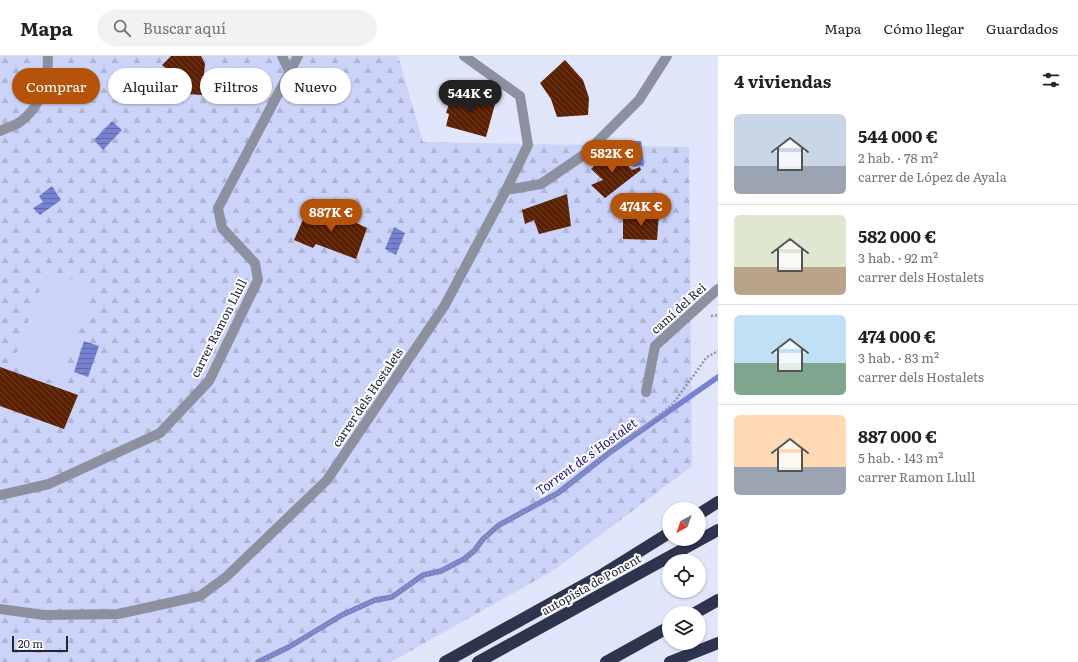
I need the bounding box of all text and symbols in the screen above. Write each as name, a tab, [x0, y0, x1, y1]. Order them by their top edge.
search box	[97, 10, 377, 46]
text: Mapa	[20, 14, 73, 42]
text: Buscar aquí	[143, 16, 226, 39]
icon: search	[111, 17, 133, 39]
text: Mapa	[824, 18, 861, 38]
text: Cómo llegar	[883, 18, 964, 38]
text: Guardados	[986, 18, 1058, 38]
chip: Comprar	[12, 68, 100, 104]
chip: Alquilar	[108, 68, 192, 104]
chip: Filtros	[200, 68, 272, 104]
chip: Nuevo	[280, 68, 351, 104]
text: 4 viviendas	[734, 68, 831, 93]
icon: filters	[1040, 69, 1062, 91]
pin: 544K €	[437, 80, 503, 114]
text: 544K €	[448, 83, 492, 102]
text: 544 000 €	[858, 123, 938, 148]
icon: home	[766, 130, 814, 178]
pin: 582K €	[579, 140, 645, 174]
text: 582K €	[590, 143, 634, 162]
text: 2 hab. · 78 m²	[858, 148, 938, 167]
text: carrer de López de Ayala	[858, 167, 1007, 186]
pin: 474K €	[608, 193, 674, 227]
text: 474K €	[619, 196, 663, 215]
pin: 887K €	[298, 199, 364, 233]
text: 887K €	[309, 202, 353, 221]
text: 582 000 €	[858, 223, 936, 248]
icon: home	[766, 231, 814, 279]
text: 3 hab. · 92 m²	[858, 248, 938, 267]
text: carrer dels Hostalets	[858, 267, 984, 286]
street label: carrer Ramon Llull	[185, 276, 251, 380]
street label: camí del Rei	[646, 278, 710, 338]
text: 474 000 €	[858, 323, 936, 348]
icon: home	[766, 331, 814, 379]
street label: carrer dels Hostalets	[327, 343, 407, 450]
text: 3 hab. · 83 m²	[858, 348, 939, 367]
text: carrer dels Hostalets	[858, 367, 984, 386]
water label: Torrent de s'Hostalet	[532, 412, 641, 499]
text: 887 000 €	[858, 423, 937, 448]
icon: home	[766, 431, 814, 479]
text: 5 hab. · 143 m²	[858, 448, 943, 467]
text: carrer Ramon Llull	[858, 467, 975, 486]
north arrow	[662, 502, 706, 546]
map controls	[662, 502, 706, 650]
street label: autopista de Ponent	[538, 549, 644, 619]
button: locate	[662, 554, 706, 598]
button: layers	[662, 606, 706, 650]
scale bar	[12, 634, 68, 653]
text: 20 m	[18, 635, 43, 651]

